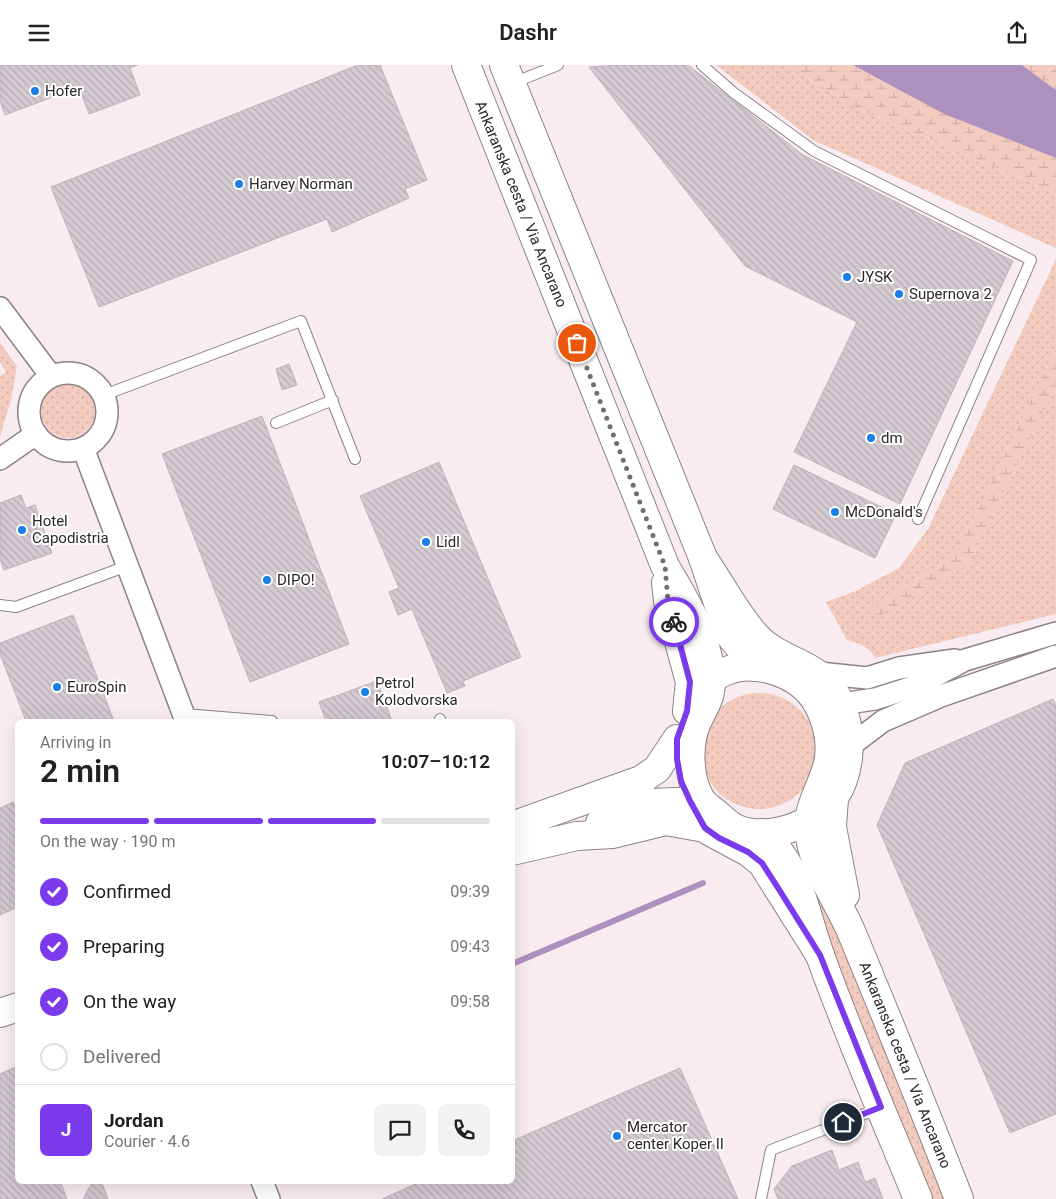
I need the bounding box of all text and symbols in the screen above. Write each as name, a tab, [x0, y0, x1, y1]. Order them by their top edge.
icon: menu	[25, 19, 53, 47]
icon: share	[1003, 19, 1031, 47]
text: Dashr	[499, 20, 557, 45]
place label: Hofer	[45, 82, 82, 100]
marker: Hofer	[29, 85, 41, 97]
street label: Ankaranska cesta / Via Ancarano	[471, 98, 571, 310]
place label: Harvey Norman	[249, 175, 353, 193]
marker: Harvey Norman	[233, 178, 245, 190]
place label: JYSK	[857, 268, 893, 286]
marker: JYSK	[841, 271, 853, 283]
place label: Supernova 2	[909, 285, 992, 303]
marker: Supernova 2	[893, 288, 905, 300]
pin	[556, 322, 598, 364]
icon: bag	[563, 329, 591, 357]
place label: dm	[881, 429, 903, 447]
marker: dm	[865, 432, 877, 444]
place label: McDonald's	[845, 503, 923, 521]
marker: McDonald's	[829, 506, 841, 518]
place label: Hotel Capodistria	[32, 512, 109, 547]
marker: Hotel Capodistria	[16, 524, 28, 536]
place label: Lidl	[436, 533, 460, 551]
marker: Lidl	[420, 536, 432, 548]
place label: DIPO!	[277, 571, 315, 589]
marker: DIPO!	[261, 574, 273, 586]
courier	[649, 597, 699, 647]
icon: bike	[660, 608, 688, 636]
place label: Petrol Kolodvorska	[375, 674, 458, 709]
place label: EuroSpin	[67, 678, 126, 696]
marker: EuroSpin	[51, 681, 63, 693]
marker: Petrol Kolodvorska	[359, 686, 371, 698]
text: Arriving in	[40, 733, 111, 752]
text: 10:07–10:12	[381, 750, 490, 773]
text: 2 min	[40, 752, 120, 790]
text: On the way · 190 m	[40, 832, 176, 851]
icon: check	[40, 878, 68, 906]
text: Confirmed	[83, 880, 171, 903]
text: 09:39	[450, 882, 490, 901]
icon: check	[40, 933, 68, 961]
text: Preparing	[83, 935, 165, 958]
text: 09:43	[450, 937, 490, 956]
street label: Ankaranska cesta / Via Ancarano	[855, 959, 955, 1171]
icon: check	[40, 988, 68, 1016]
text: On the way	[83, 990, 176, 1013]
text: 09:58	[450, 992, 490, 1011]
text: Delivered	[83, 1045, 161, 1068]
pin	[822, 1101, 864, 1143]
button: chat	[374, 1104, 426, 1156]
button: phone	[438, 1104, 490, 1156]
icon: home	[829, 1108, 857, 1136]
text: Jordan	[104, 1109, 164, 1132]
text: J	[61, 1118, 71, 1141]
place label: Mercator center Koper II	[627, 1118, 724, 1153]
marker: Mercator center Koper II	[611, 1130, 623, 1142]
text: Courier · 4.6	[104, 1132, 190, 1151]

